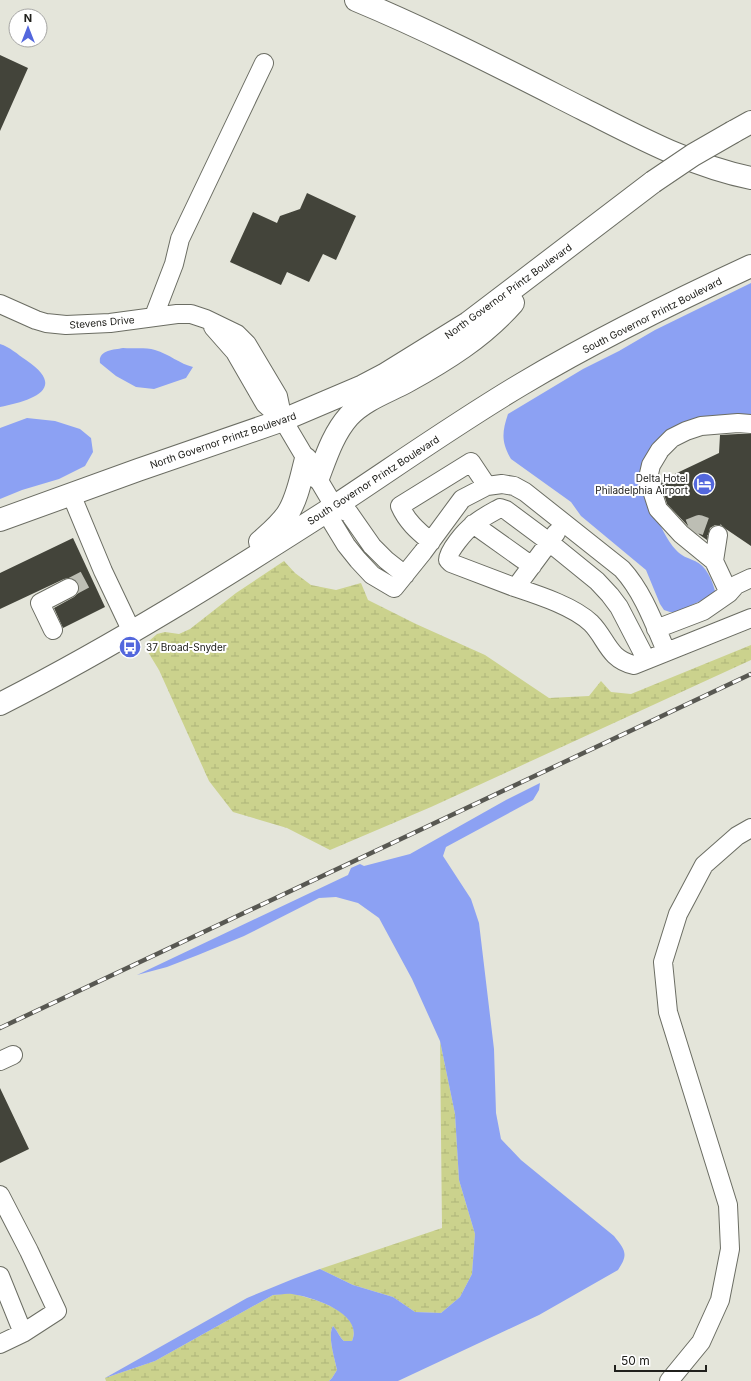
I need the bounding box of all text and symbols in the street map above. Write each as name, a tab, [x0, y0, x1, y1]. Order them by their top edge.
north arrow	[8, 8, 48, 48]
text: N	[24, 11, 32, 25]
street label: North Governor Printz Boulevard	[442, 241, 574, 341]
street label: South Governor Printz Boulevard	[580, 274, 724, 356]
street label: Stevens Drive	[69, 313, 135, 331]
street label: North Governor Printz Boulevard	[148, 409, 298, 471]
street label: South Governor Printz Boulevard	[305, 433, 441, 527]
hotel icon: Delta Hotel Philadelphia Airport	[691, 471, 717, 497]
place label: Delta Hotel Philadelphia Airport	[595, 472, 689, 496]
bus stop icon: 37 Broad-Snyder	[117, 634, 143, 660]
place label: 37 Broad-Snyder	[146, 641, 227, 653]
scale bar	[615, 1347, 706, 1373]
text: 50 m	[621, 1353, 650, 1368]

